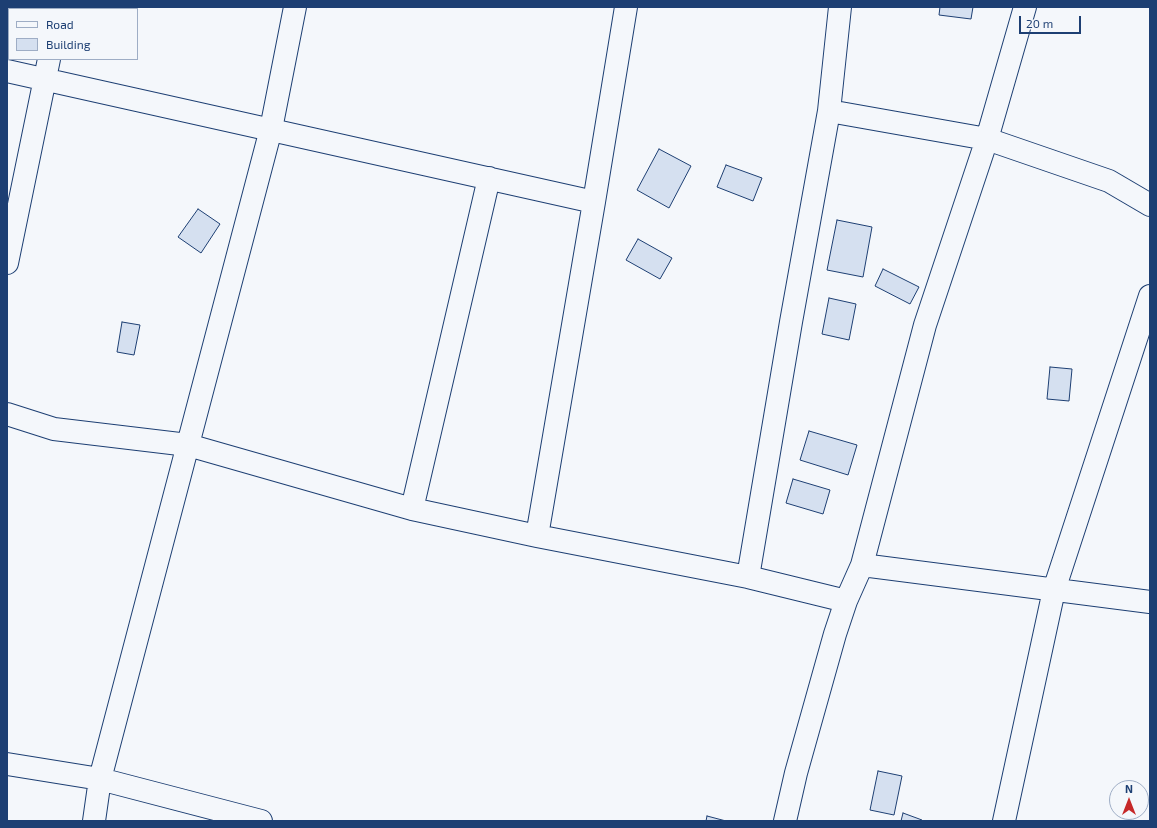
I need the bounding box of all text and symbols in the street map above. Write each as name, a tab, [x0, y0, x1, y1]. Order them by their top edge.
legend	[8, 8, 138, 60]
scale bar	[1021, 8, 1083, 34]
text: 20 m	[1026, 16, 1053, 30]
text: Road	[46, 17, 74, 31]
text: Building	[46, 37, 90, 51]
north arrow	[1109, 780, 1149, 820]
text: N	[1125, 782, 1133, 795]

